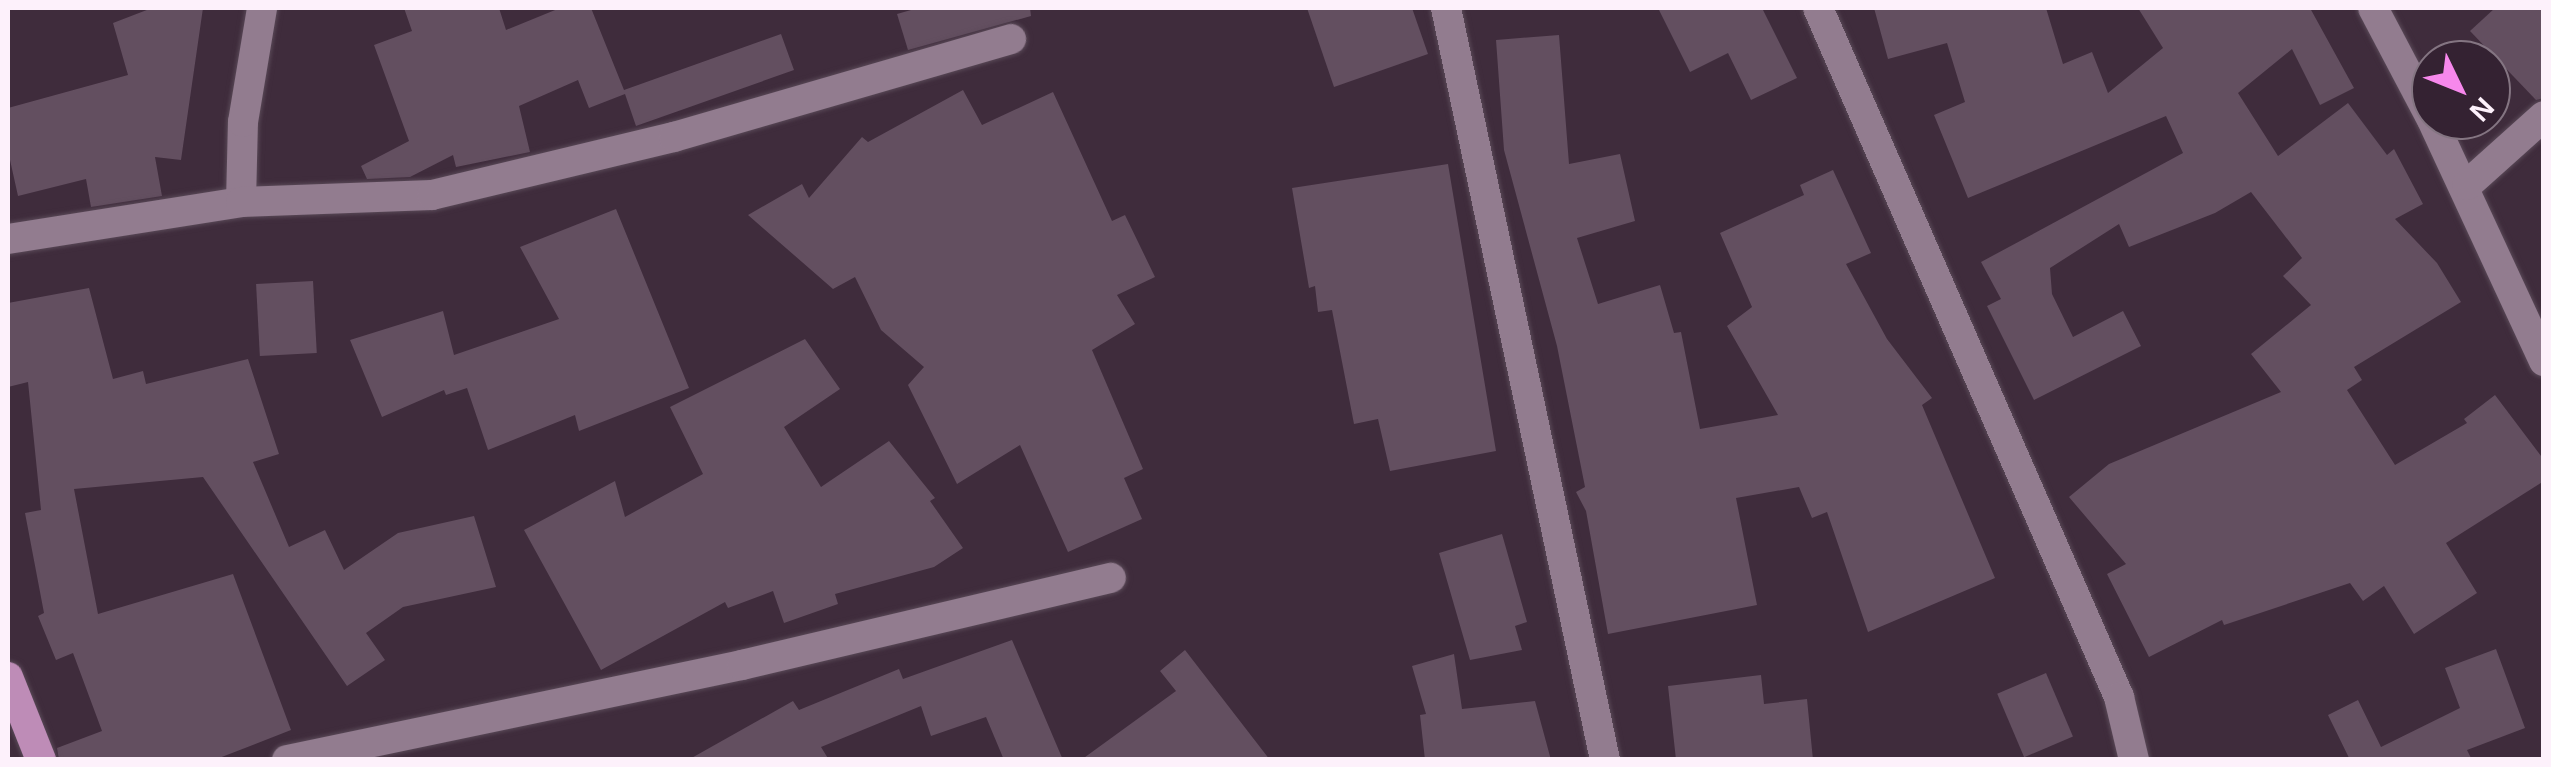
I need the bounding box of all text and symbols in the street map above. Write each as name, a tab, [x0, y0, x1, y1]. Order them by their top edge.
north arrow	[2411, 40, 2511, 140]
text: N	[2464, 91, 2500, 127]

